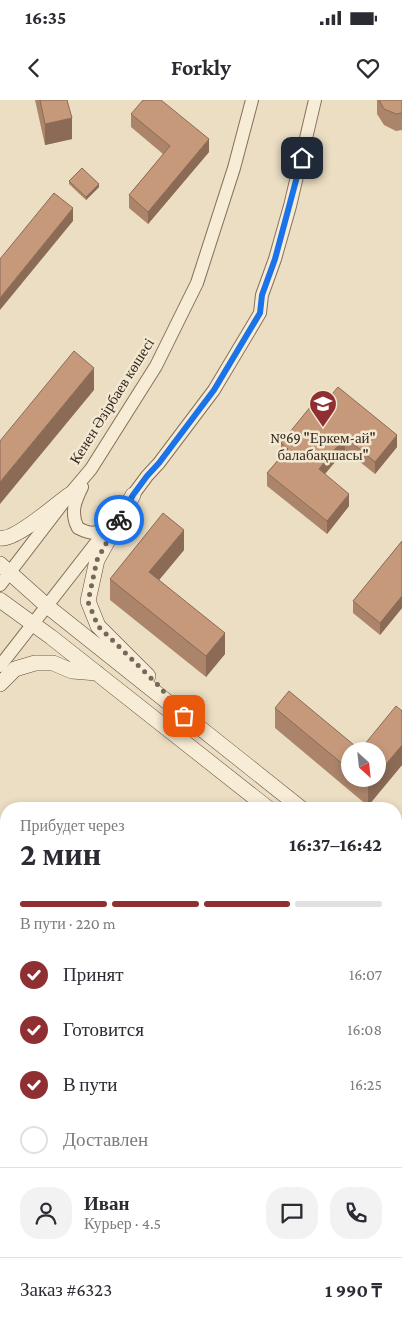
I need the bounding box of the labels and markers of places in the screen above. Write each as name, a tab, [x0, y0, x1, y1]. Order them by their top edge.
pin	[281, 137, 323, 179]
school or university icon: №69 "Еркем-ай" балабақшасы"	[308, 389, 338, 428]
place label: №69 "Еркем-ай" балабақшасы"	[270, 430, 376, 463]
pin	[163, 695, 205, 737]

